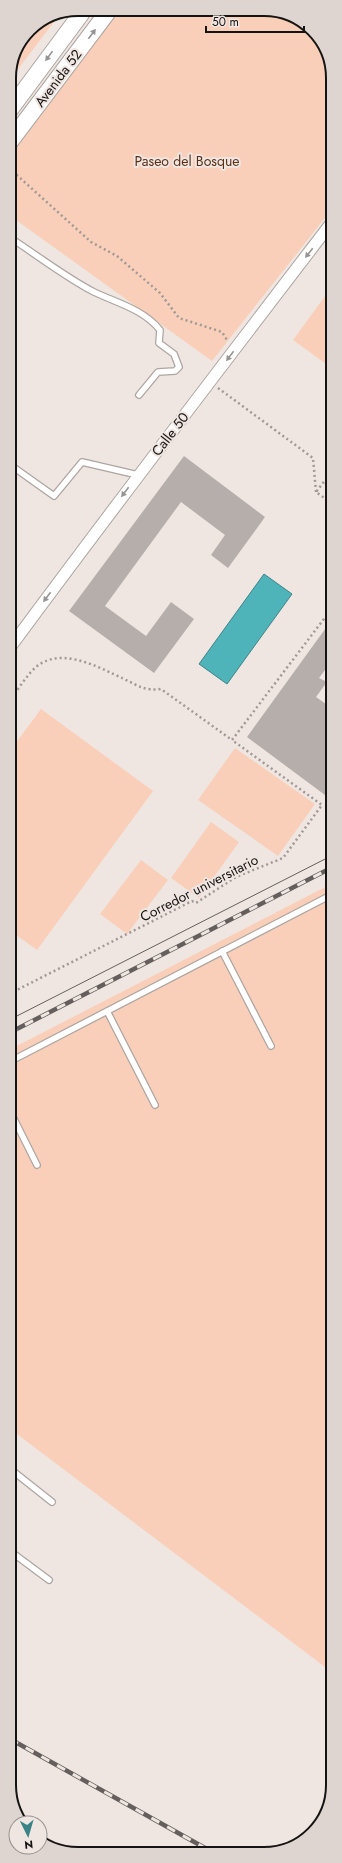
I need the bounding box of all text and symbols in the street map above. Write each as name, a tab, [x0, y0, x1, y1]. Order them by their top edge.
scale bar	[206, 8, 304, 34]
text: 50 m	[212, 13, 239, 31]
one-way arrow	[88, 28, 96, 39]
street label: Avenida 52	[30, 45, 86, 111]
one-way arrow	[45, 51, 53, 62]
park label: Paseo del Bosque	[135, 151, 239, 171]
one-way arrow	[304, 247, 313, 258]
one-way arrow	[225, 350, 234, 361]
street label: Calle 50	[147, 408, 193, 460]
one-way arrow	[121, 487, 129, 498]
one-way arrow	[43, 591, 51, 602]
street label: Corredor universitario	[136, 849, 262, 926]
north arrow	[8, 1815, 48, 1855]
text: N	[24, 1837, 34, 1853]

